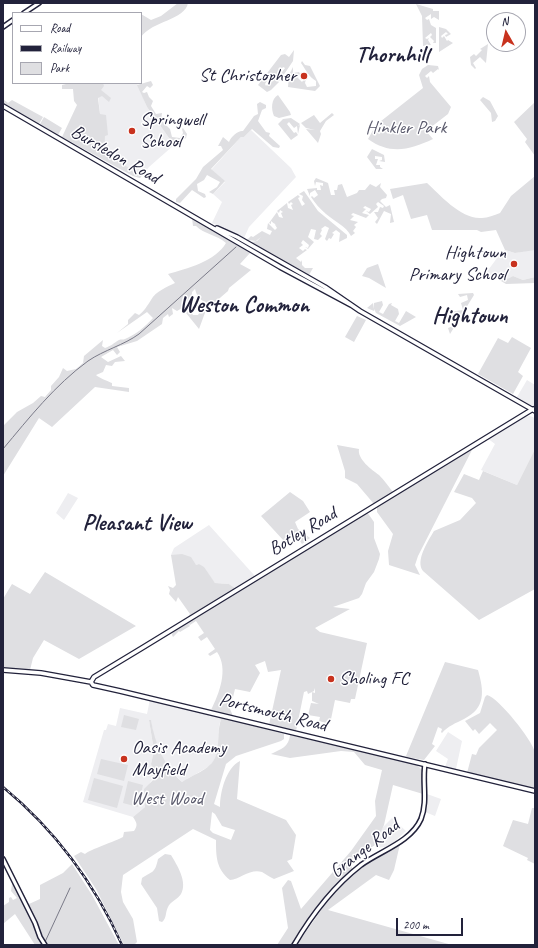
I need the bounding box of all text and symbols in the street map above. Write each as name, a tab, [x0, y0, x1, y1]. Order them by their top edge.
legend	[12, 12, 142, 84]
north arrow	[486, 12, 526, 52]
text: N	[500, 14, 509, 29]
text: Road	[50, 20, 70, 36]
text: Railway	[50, 40, 81, 56]
district label: Thornhill	[356, 42, 428, 70]
text: Park	[50, 60, 69, 76]
place label: St Christopher	[199, 65, 296, 87]
marker: St Christopher	[299, 71, 309, 81]
place label: Springwell School	[140, 109, 205, 153]
park label: Hinkler Park	[366, 117, 446, 139]
street label: Bursledon Road	[67, 120, 163, 190]
marker: Springwell School	[127, 126, 137, 136]
place label: Hightown Primary School	[409, 242, 506, 286]
marker: Hightown Primary School	[509, 259, 519, 269]
district label: Weston Common	[179, 292, 309, 320]
district label: Hightown	[432, 303, 508, 331]
street label: Botley Road	[265, 503, 341, 561]
district label: Pleasant View	[83, 510, 191, 538]
place label: Sholing FC	[339, 668, 409, 690]
marker: Sholing FC	[326, 674, 336, 684]
street label: Portsmouth Road	[217, 689, 329, 737]
place label: Oasis Academy Mayfield	[132, 737, 226, 781]
marker: Oasis Academy Mayfield	[119, 754, 129, 764]
park label: West Wood	[131, 788, 203, 810]
street label: Grange Road	[326, 815, 404, 883]
scale bar	[398, 910, 465, 936]
text: 200 m	[403, 917, 429, 933]

